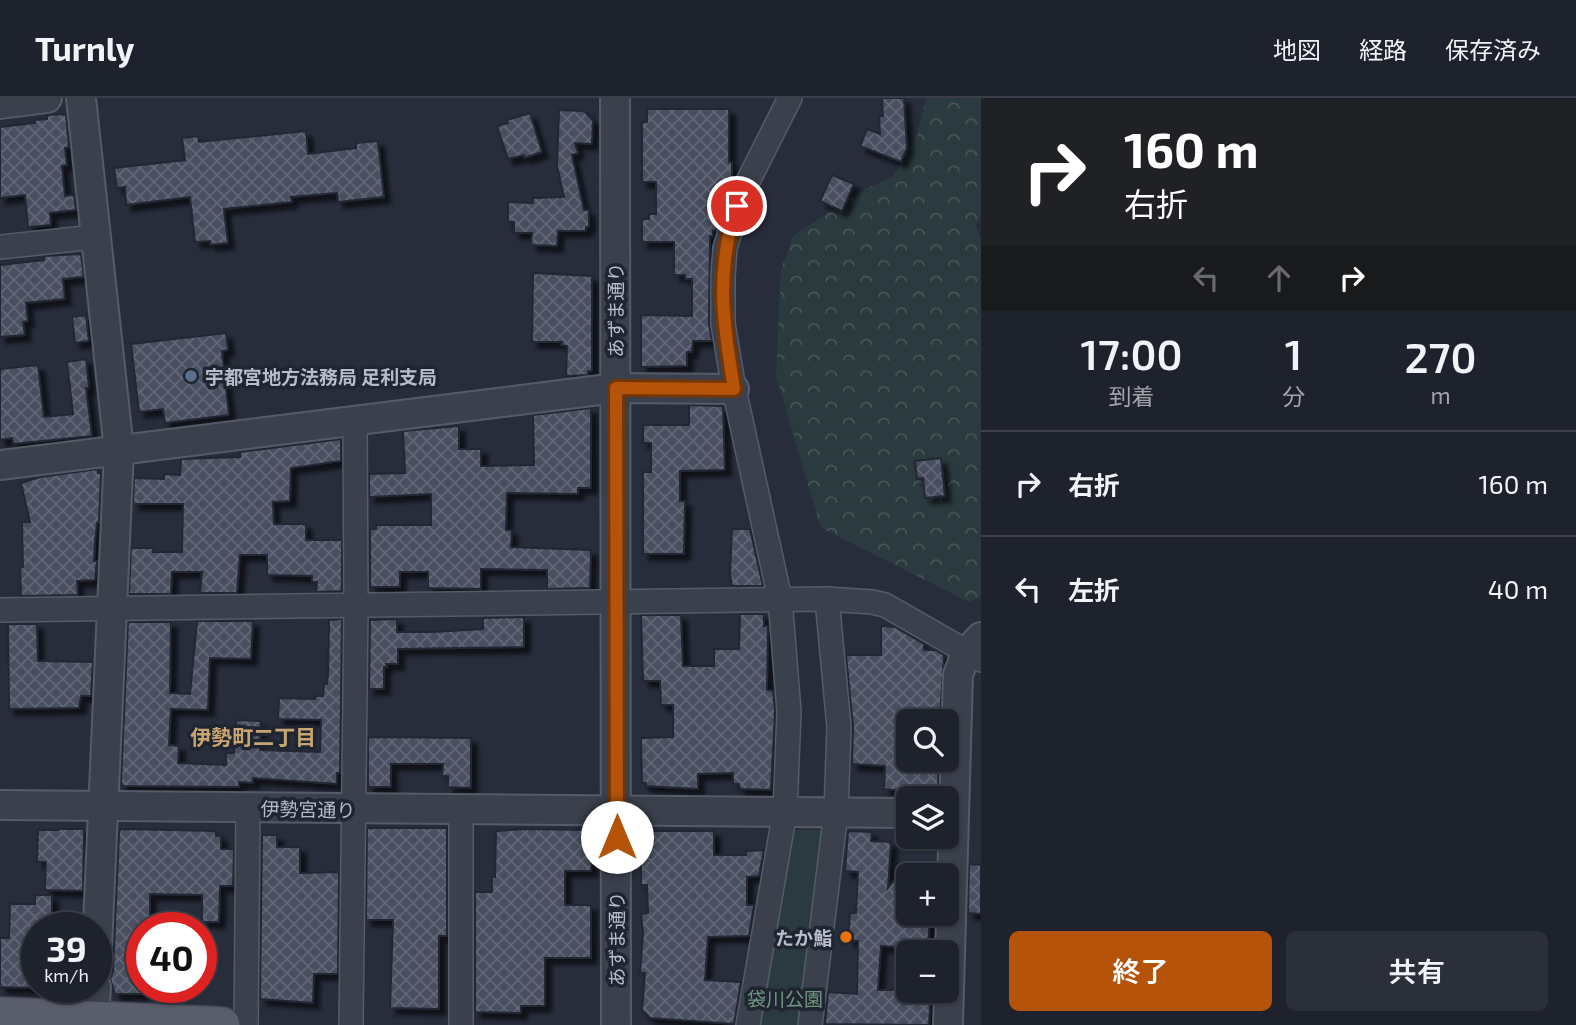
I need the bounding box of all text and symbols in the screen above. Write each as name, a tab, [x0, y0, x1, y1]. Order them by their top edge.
text: Turnly	[35, 28, 134, 68]
text: 地図	[1273, 35, 1321, 64]
text: 経路	[1359, 35, 1407, 64]
text: 保存済み	[1445, 35, 1541, 64]
text: 160 m	[1124, 119, 1259, 178]
icon: right	[1009, 126, 1100, 217]
pin	[707, 176, 767, 236]
text: 右折	[1124, 184, 1188, 222]
icon: arrive	[718, 187, 756, 225]
icon: left	[1187, 259, 1225, 297]
icon: ahead	[1260, 259, 1298, 297]
icon: right	[1333, 259, 1371, 297]
street label: あずま通り	[604, 262, 627, 358]
text: 17:00	[1081, 328, 1182, 378]
text: 1	[1285, 328, 1302, 378]
text: 270	[1405, 331, 1476, 381]
place label: 宇都宮地方法務局 足利支局	[205, 365, 437, 388]
marker: 宇都宮地方法務局 足利支局	[183, 368, 199, 384]
text: m	[1430, 381, 1451, 409]
text: 到着	[1108, 382, 1154, 410]
text: 分	[1282, 382, 1305, 410]
icon: right	[1009, 465, 1047, 503]
text: 160 m	[1479, 468, 1548, 499]
text: 右折	[1068, 469, 1120, 500]
icon: left	[1009, 570, 1047, 608]
text: 40 m	[1488, 573, 1548, 604]
text: 左折	[1068, 574, 1120, 605]
map controls	[896, 709, 959, 1003]
button: search	[896, 709, 959, 772]
district label: 伊勢町二丁目	[190, 724, 316, 749]
button: layers	[896, 786, 959, 849]
street label: 伊勢宮通り	[260, 797, 356, 821]
position arrow	[580, 800, 654, 874]
button: +	[896, 863, 959, 926]
street label: あずま通り	[605, 891, 628, 987]
speed limit sign: 40	[126, 912, 217, 1003]
place label: たか鮨	[775, 926, 832, 949]
text: 39	[46, 927, 87, 969]
marker: たか鮨	[838, 929, 854, 945]
button: 終了	[1009, 931, 1272, 1011]
button: 共有	[1286, 931, 1548, 1011]
button: −	[896, 940, 959, 1003]
text: km/h	[44, 964, 89, 986]
park label: 袋川公園	[747, 987, 823, 1010]

